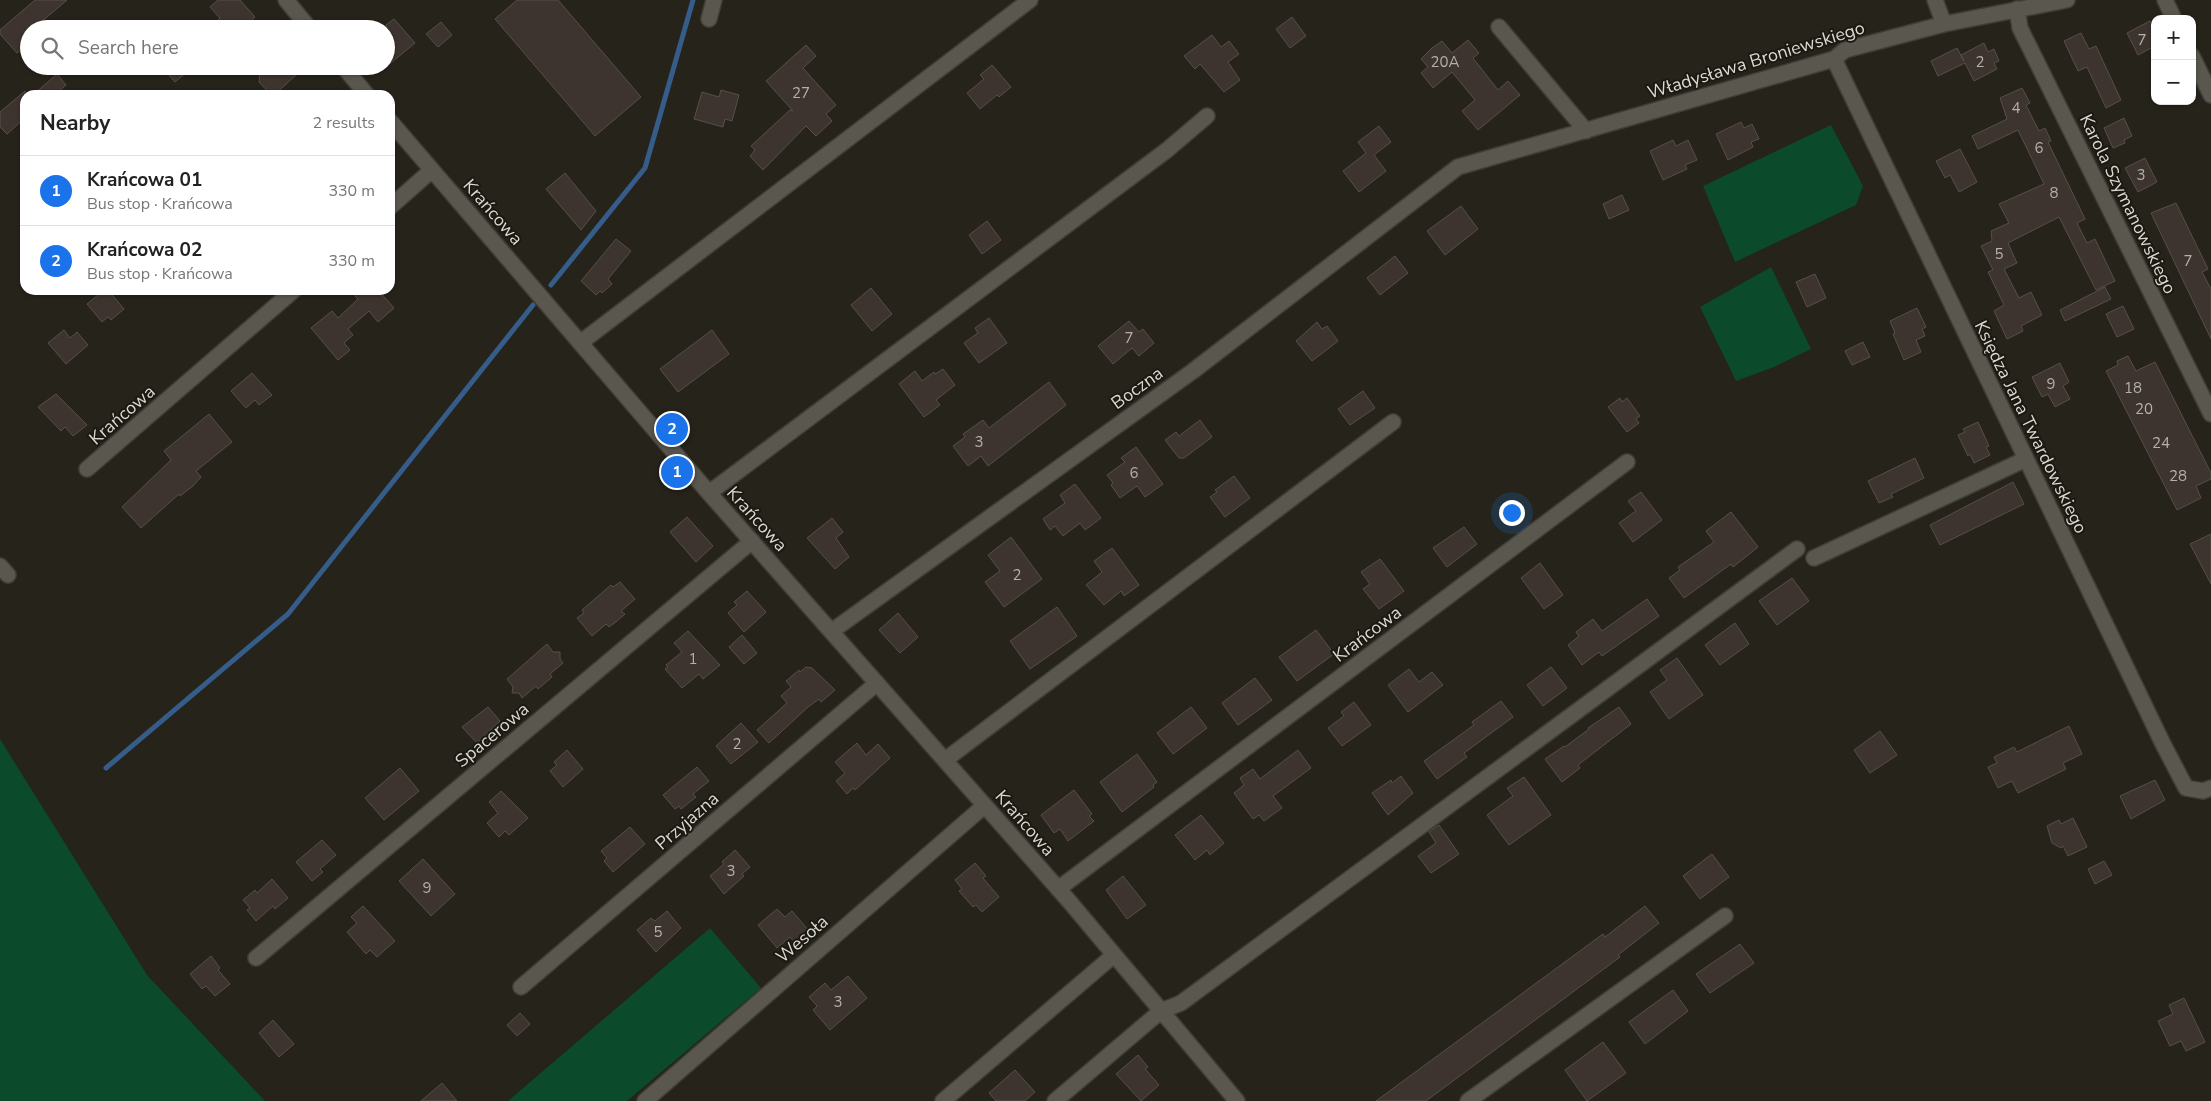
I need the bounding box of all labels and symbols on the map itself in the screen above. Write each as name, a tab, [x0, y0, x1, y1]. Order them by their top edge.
street label: Władysława Broniewskiego	[1644, 15, 1868, 105]
house number: 7	[2137, 30, 2147, 50]
house number: 20A	[1431, 52, 1460, 72]
house number: 2	[1975, 52, 1985, 72]
house number: 27	[792, 83, 810, 103]
house number: 4	[2011, 98, 2021, 118]
street label: Karola Szymanowskiego	[2074, 110, 2182, 298]
house number: 6	[2034, 138, 2044, 158]
house number: 3	[2136, 165, 2146, 185]
street label: Krańcowa	[458, 174, 528, 250]
house number: 8	[2049, 183, 2059, 203]
house number: 5	[1994, 244, 2004, 264]
house number: 7	[2183, 251, 2193, 271]
street label: Księdza Jana Twardowskiego	[1969, 317, 2093, 537]
house number: 7	[1124, 328, 1134, 348]
street label: Boczna	[1106, 361, 1168, 415]
house number: 9	[2046, 374, 2056, 394]
house number: 18	[2124, 378, 2142, 398]
street label: Krańcowa	[84, 380, 160, 450]
house number: 20	[2135, 399, 2153, 419]
pin: 2	[656, 410, 688, 448]
house number: 3	[974, 432, 984, 452]
house number: 24	[2152, 433, 2170, 453]
pin: 1	[661, 453, 693, 491]
house number: 6	[1129, 463, 1139, 483]
house number: 28	[2169, 466, 2187, 486]
street label: Krańcowa	[721, 481, 793, 557]
your location	[1499, 500, 1525, 526]
house number: 2	[1012, 565, 1022, 585]
street label: Krańcowa	[1328, 600, 1406, 668]
house number: 1	[688, 649, 698, 669]
street label: Spacerowa	[450, 697, 534, 773]
house number: 2	[732, 734, 742, 754]
street label: Krańcowa	[990, 785, 1060, 861]
street label: Przyjazna	[650, 787, 724, 855]
house number: 3	[726, 861, 736, 881]
house number: 9	[422, 878, 432, 898]
street label: Wesoła	[771, 910, 833, 968]
house number: 5	[653, 922, 663, 942]
house number: 3	[833, 992, 843, 1012]

